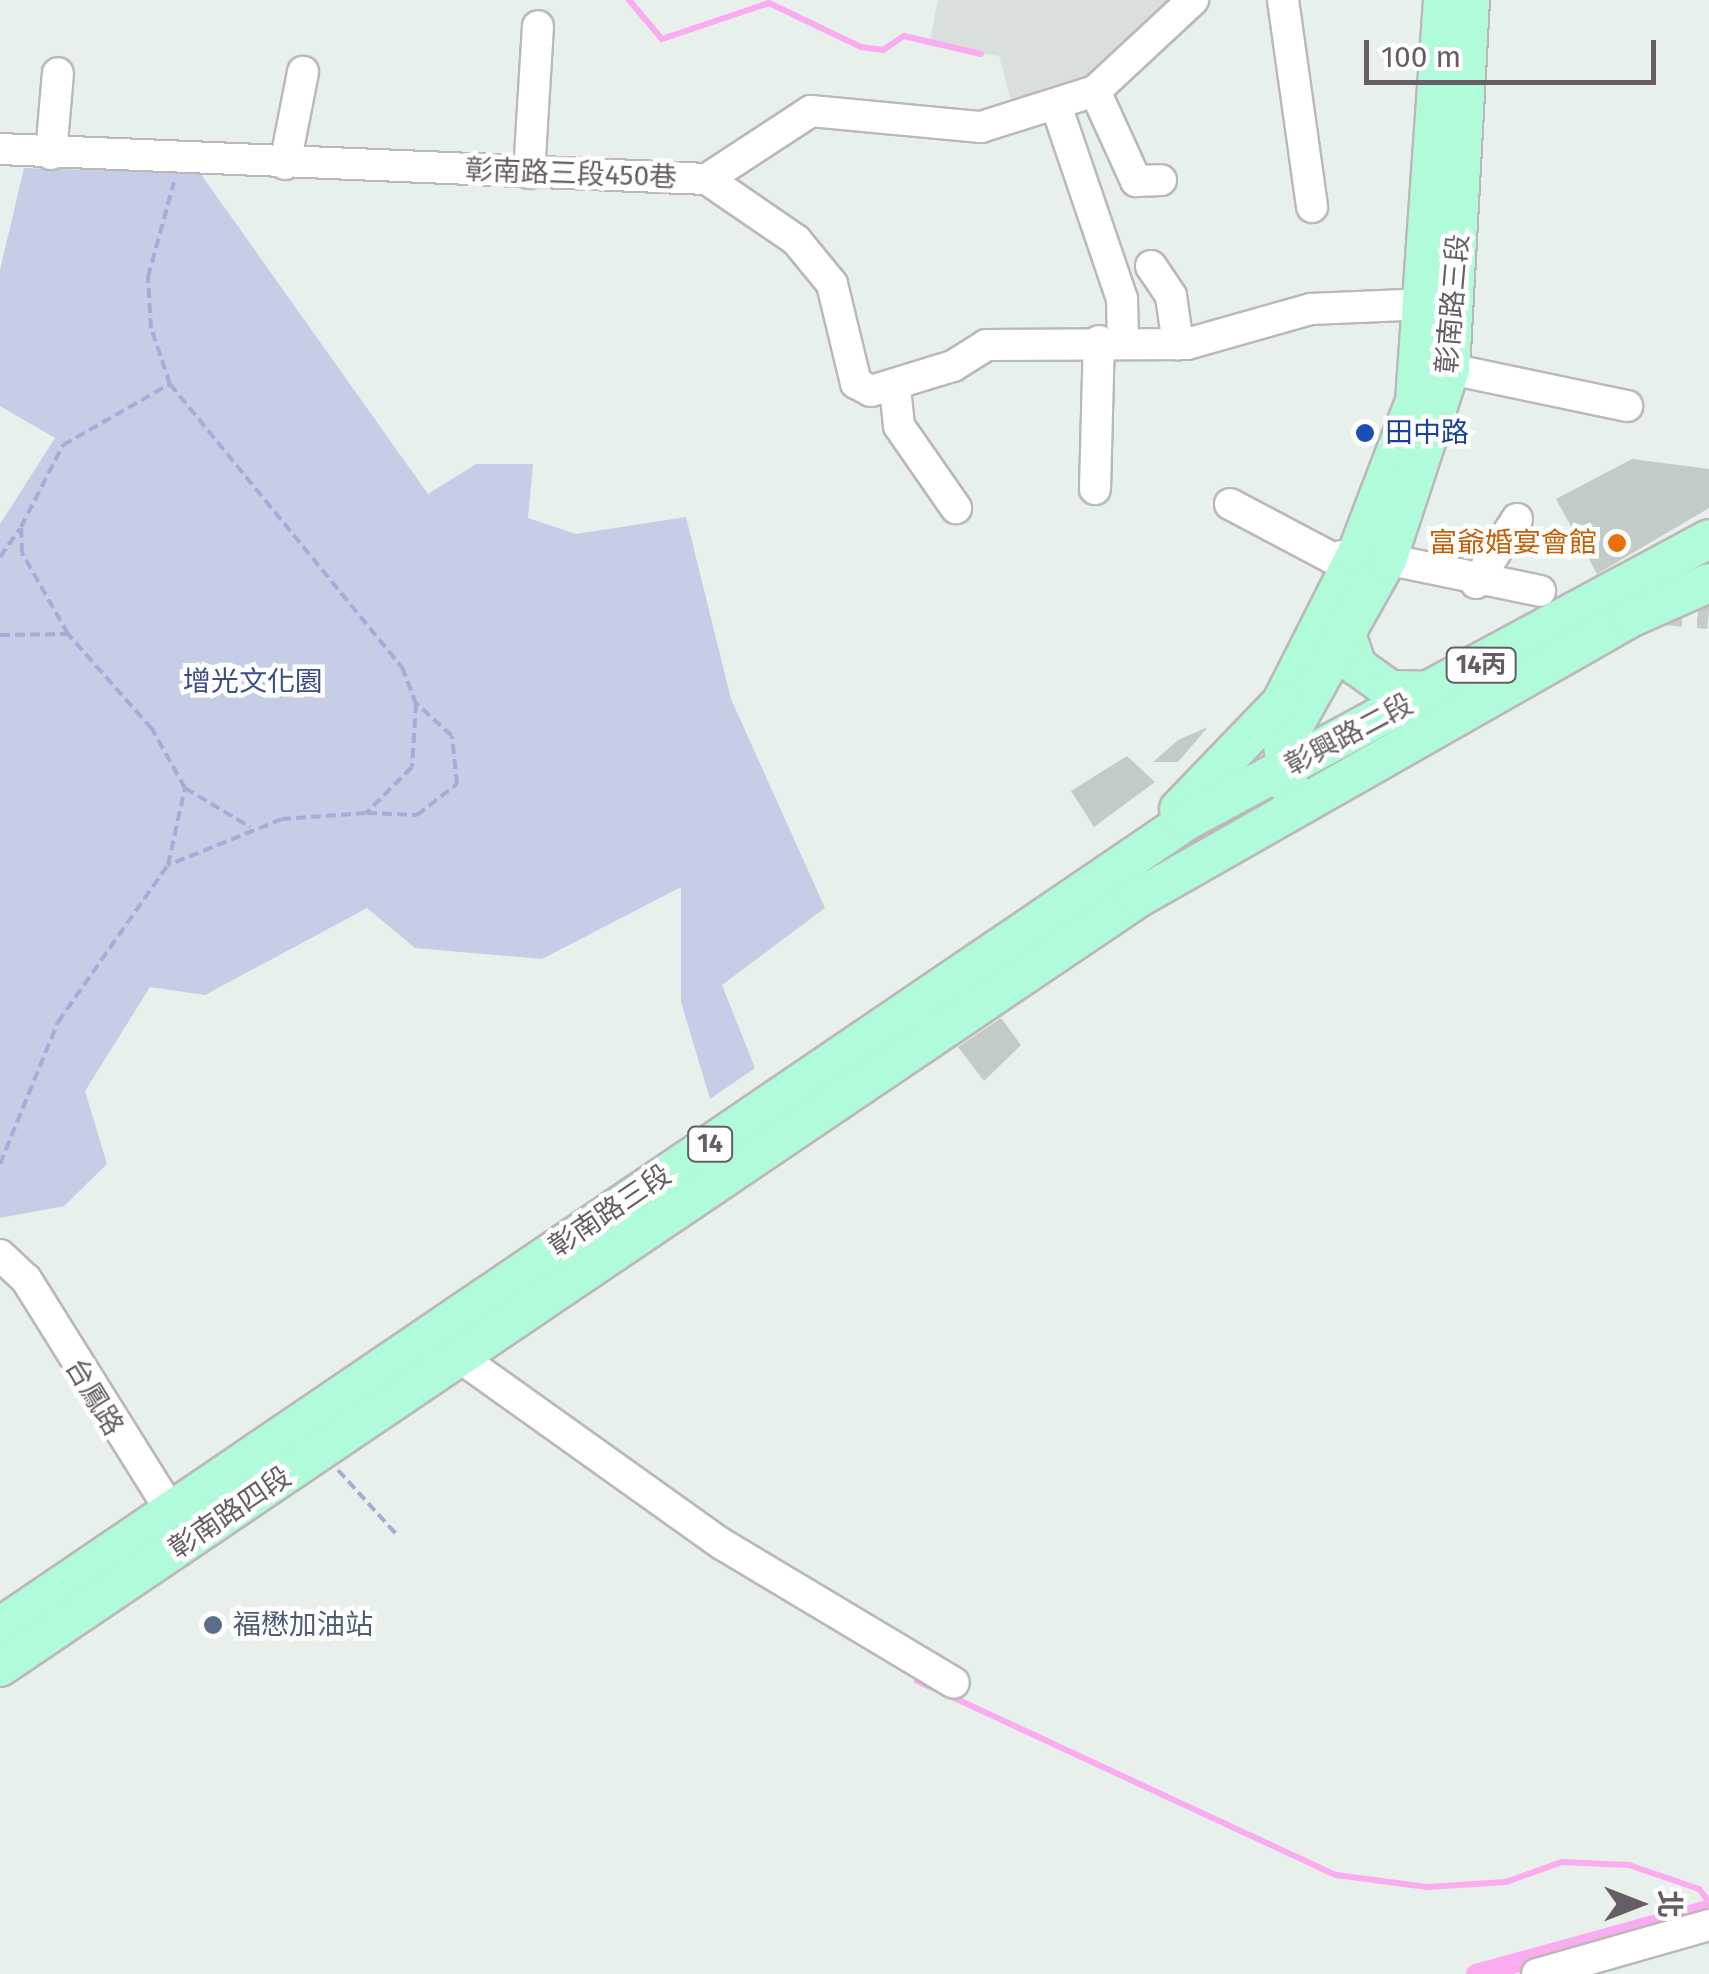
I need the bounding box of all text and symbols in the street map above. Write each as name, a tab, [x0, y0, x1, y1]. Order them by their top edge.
scale bar	[1369, 20, 1662, 82]
text: 100 m	[1381, 39, 1461, 75]
street label: 彰南路三段450巷	[464, 154, 678, 194]
street label: 彰南路三段	[1430, 233, 1476, 375]
place label: 田中路	[1385, 416, 1469, 450]
marker: 田中路	[1354, 422, 1376, 444]
place label: 富爺婚宴會館	[1429, 526, 1597, 560]
marker: 富爺婚宴會館	[1606, 532, 1628, 554]
road number: 14丙	[1444, 645, 1518, 685]
park label: 增光文化園	[183, 665, 323, 699]
street label: 彰興路二段	[1279, 687, 1419, 783]
road number: 14	[685, 1124, 735, 1164]
street label: 彰南路三段	[543, 1158, 677, 1264]
street label: 台鳳路	[58, 1352, 130, 1442]
street label: 彰南路四段	[163, 1460, 297, 1566]
place label: 福懋加油站	[233, 1608, 373, 1642]
marker: 福懋加油站	[202, 1614, 224, 1636]
north arrow	[1589, 1854, 1689, 1954]
text: 北	[1653, 1890, 1686, 1918]

